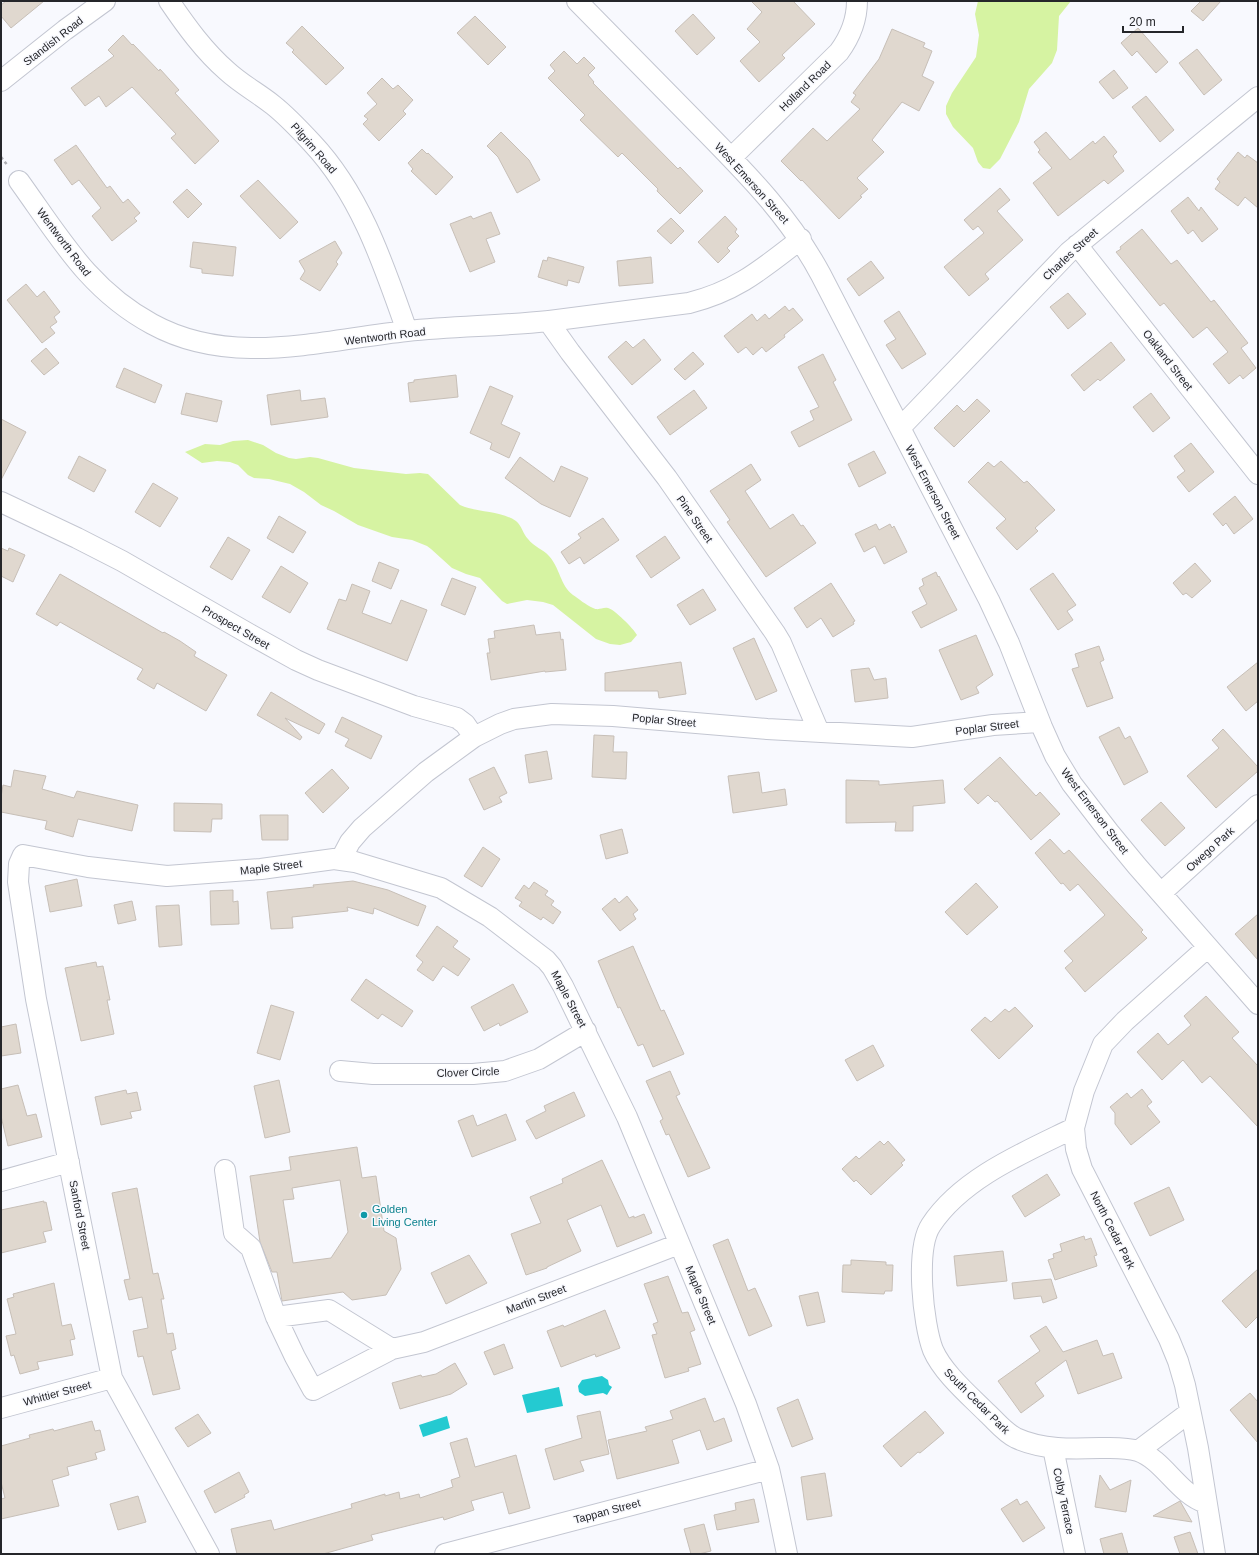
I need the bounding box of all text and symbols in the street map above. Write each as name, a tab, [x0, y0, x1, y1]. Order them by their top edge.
scale bar	[1123, 8, 1183, 34]
street label: Standish Road	[21, 14, 85, 68]
text: 20 m	[1129, 15, 1156, 29]
street label: Holland Road	[777, 59, 833, 113]
street label: Pilgrim Road	[289, 120, 339, 176]
street label: West Emerson Street	[713, 140, 791, 226]
street label: Wentworth Road	[35, 206, 93, 278]
street label: Charles Street	[1040, 226, 1100, 282]
street label: Wentworth Road	[344, 325, 426, 347]
street label: Oakland Street	[1141, 327, 1195, 393]
street label: West Emerson Street	[903, 443, 963, 541]
street label: Pine Street	[674, 493, 716, 545]
street label: Prospect Street	[200, 603, 272, 651]
street label: Poplar Street	[631, 711, 697, 729]
street label: Poplar Street	[954, 717, 1020, 737]
street label: West Emerson Street	[1059, 766, 1131, 856]
street label: Owego Park	[1183, 824, 1237, 874]
street label: Maple Street	[239, 857, 303, 877]
street label: Maple Street	[549, 969, 589, 1029]
street label: Clover Circle	[436, 1065, 500, 1079]
street label: Sanford Street	[67, 1179, 93, 1251]
street label: North Cedar Park	[1088, 1189, 1138, 1271]
place label: Golden Living Center	[372, 1203, 437, 1228]
marker: Golden Living Center	[359, 1210, 369, 1220]
street label: Maple Street	[683, 1264, 719, 1326]
street label: Martin Street	[504, 1282, 568, 1316]
street label: South Cedar Park	[942, 1366, 1013, 1437]
street label: Whittier Street	[22, 1378, 92, 1408]
street label: Colby Terrace	[1051, 1467, 1077, 1535]
street label: Tappan Street	[572, 1496, 642, 1526]

